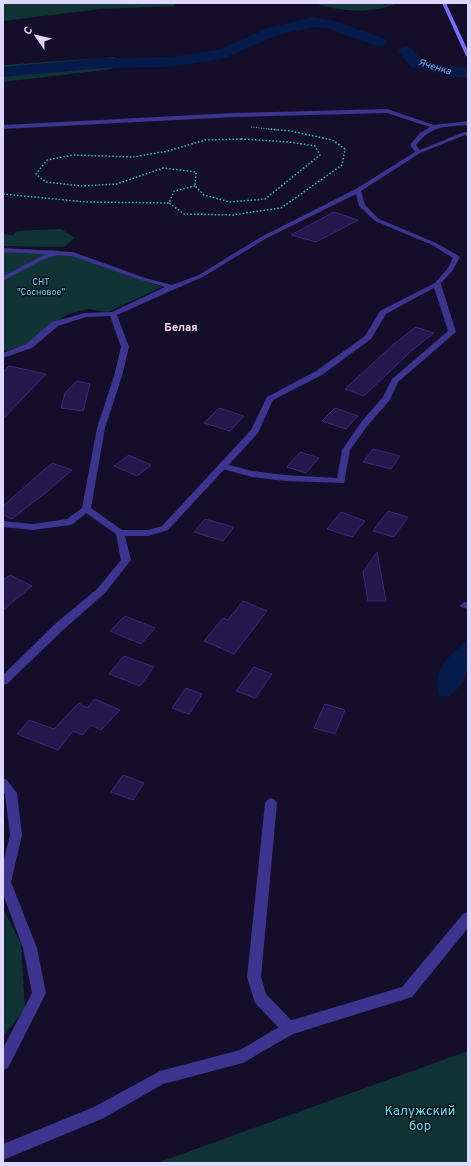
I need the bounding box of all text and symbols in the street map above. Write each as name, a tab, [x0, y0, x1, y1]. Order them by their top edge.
north arrow	[16, 16, 56, 56]
text: С	[21, 24, 36, 38]
water label: Яченка	[417, 56, 453, 79]
park label: СНТ "Сосновое"	[17, 277, 65, 298]
district label: Белая	[164, 321, 198, 335]
park label: Калужский бор	[385, 1104, 455, 1135]

